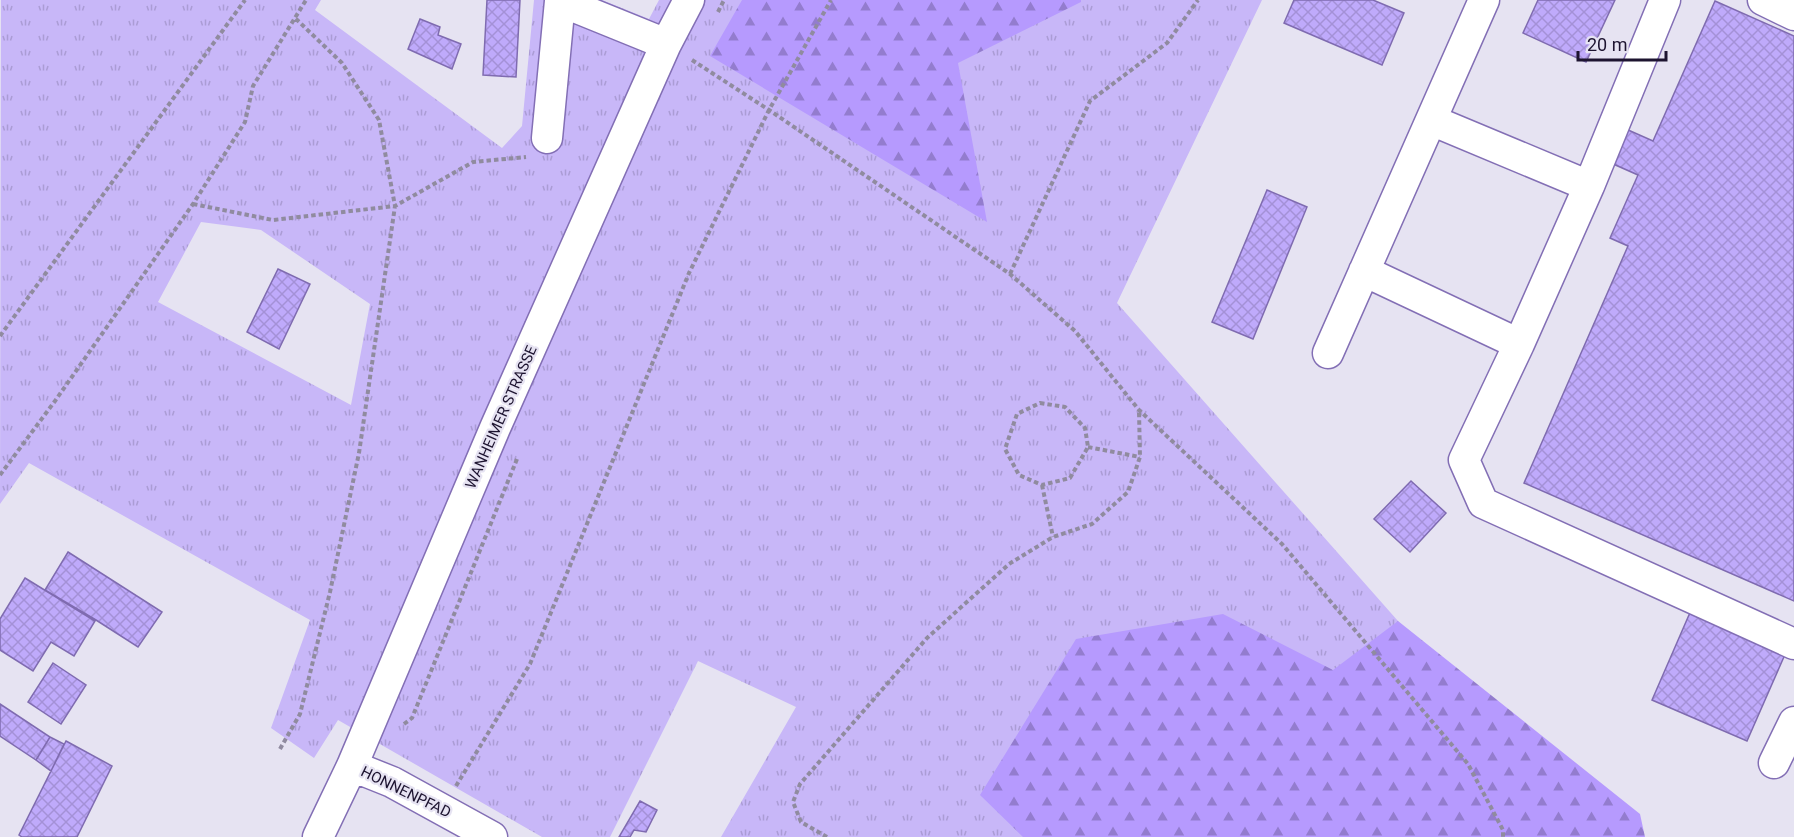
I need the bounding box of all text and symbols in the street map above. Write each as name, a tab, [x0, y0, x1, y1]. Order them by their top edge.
scale bar	[1578, 24, 1666, 62]
text: 20 m	[1587, 34, 1627, 55]
street label: WANHEIMER STRASSE	[461, 342, 541, 491]
street label: HONNENPFAD	[358, 762, 454, 822]

